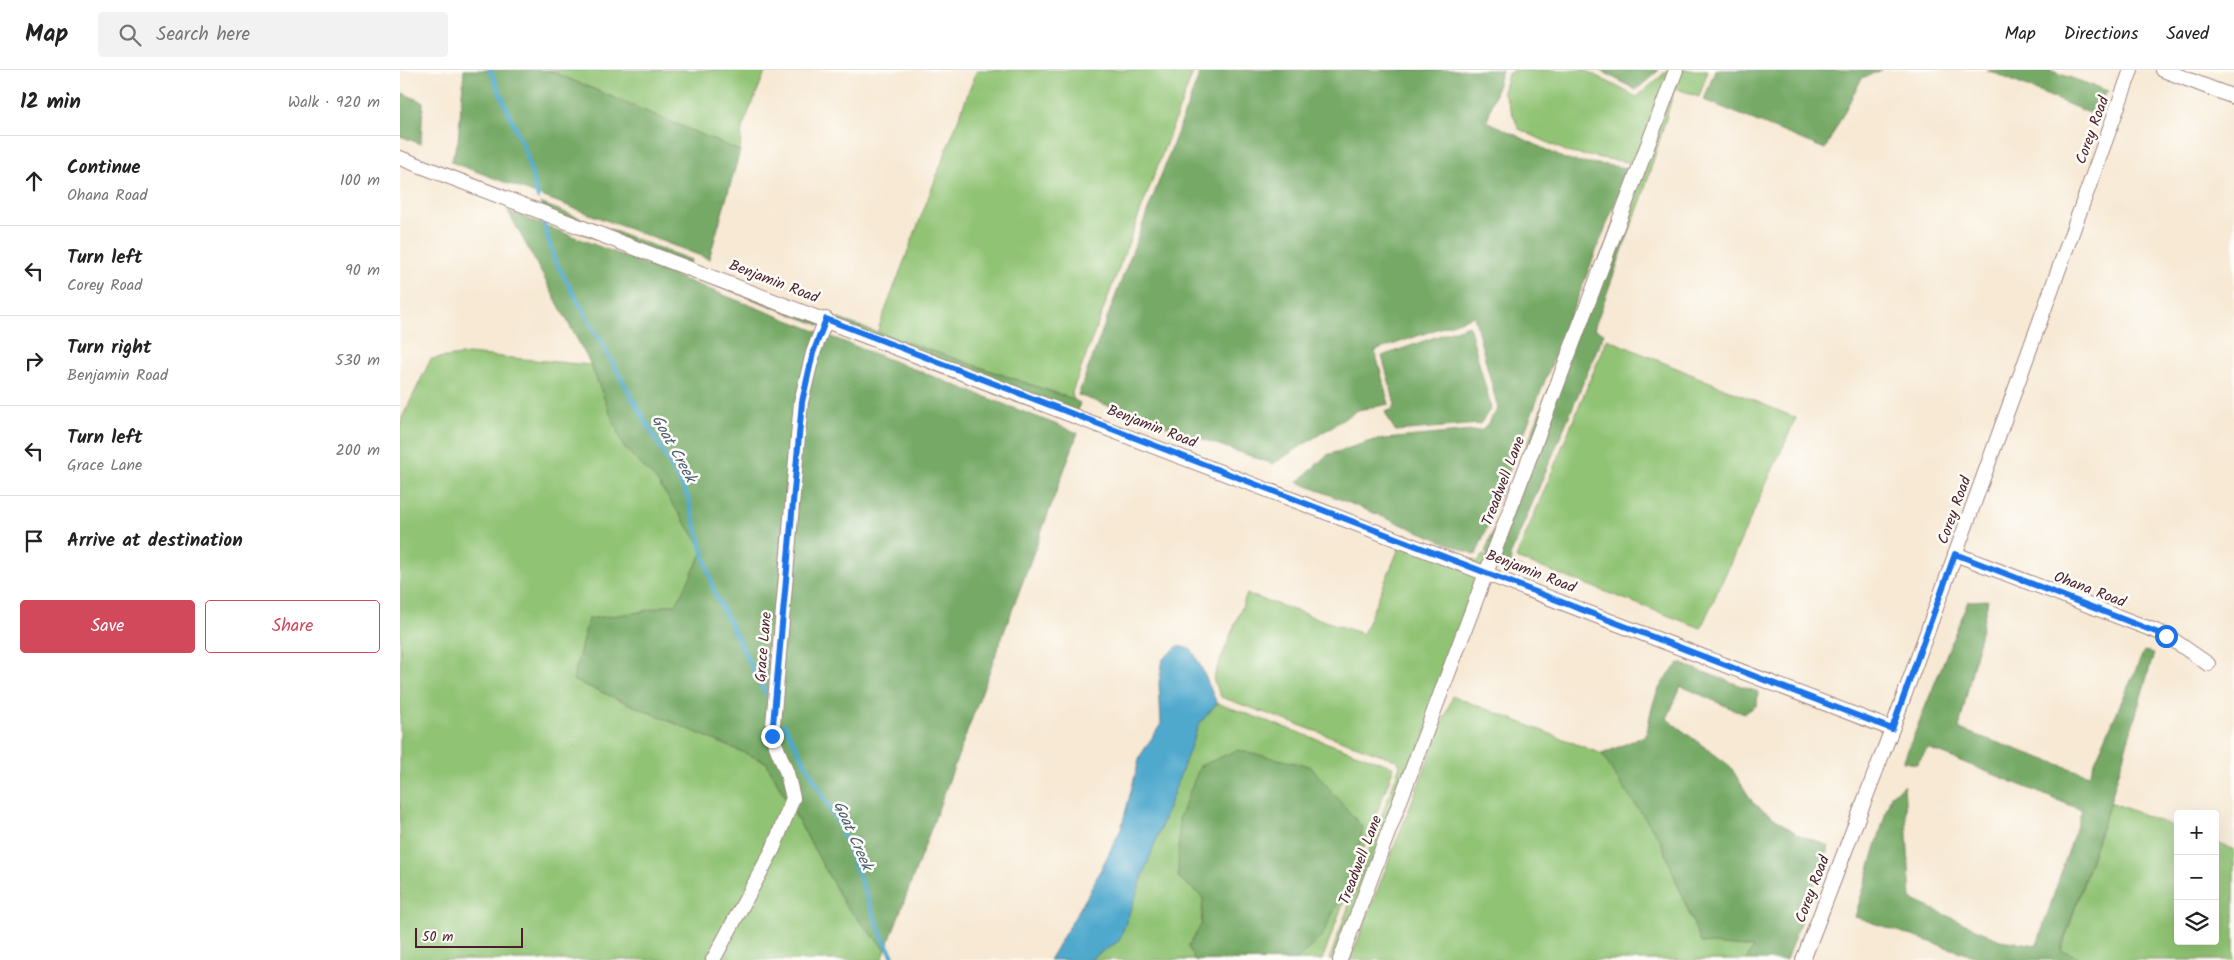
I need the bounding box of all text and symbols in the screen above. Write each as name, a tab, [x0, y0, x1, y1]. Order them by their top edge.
search box	[98, 12, 448, 57]
text: Map	[25, 15, 68, 54]
text: Search here	[156, 20, 250, 50]
text: Map	[2004, 20, 2036, 49]
text: Directions	[2064, 20, 2138, 49]
text: Saved	[2166, 20, 2209, 49]
icon: search	[116, 21, 144, 49]
text: 12 min	[20, 86, 81, 119]
text: Walk · 920 m	[288, 90, 380, 115]
street label: Corey Road	[2070, 93, 2116, 168]
text: Continue	[67, 153, 140, 183]
icon: ahead	[20, 167, 48, 195]
text: 100 m	[340, 168, 380, 193]
text: Ohana Road	[67, 183, 147, 208]
text: Turn left	[67, 243, 142, 273]
street label: Benjamin Road	[725, 254, 823, 310]
icon: left	[20, 257, 48, 285]
text: 90 m	[345, 258, 380, 283]
text: Corey Road	[67, 273, 142, 298]
text: Turn right	[67, 333, 152, 363]
icon: right	[20, 347, 48, 375]
text: 530 m	[335, 348, 380, 373]
text: Benjamin Road	[67, 363, 168, 388]
street label: Benjamin Road	[1103, 399, 1201, 455]
water label: Goat Creek	[645, 410, 704, 489]
text: Turn left	[67, 423, 142, 453]
street label: Treadwell Lane	[1476, 433, 1532, 530]
icon: left	[20, 437, 48, 465]
text: 200 m	[336, 438, 380, 463]
text: Grace Lane	[67, 453, 142, 478]
street label: Corey Road	[1932, 473, 1978, 548]
text: Arrive at destination	[67, 526, 243, 556]
icon: arrive	[20, 527, 48, 555]
street label: Benjamin Road	[1482, 544, 1580, 600]
street label: Ohana Road	[2050, 565, 2130, 615]
button: Save	[20, 600, 195, 653]
button: Share	[205, 600, 380, 653]
street label: Grace Lane	[749, 611, 779, 683]
route start	[2155, 625, 2178, 648]
route end	[761, 725, 784, 748]
water label: Goat Creek	[826, 797, 880, 877]
map controls	[2174, 810, 2219, 945]
button: +	[2174, 810, 2219, 855]
street label: Treadwell Lane	[1333, 812, 1389, 909]
street label: Corey Road	[1789, 852, 1837, 927]
button: −	[2174, 855, 2219, 900]
button: layers	[2174, 900, 2219, 945]
scale bar	[415, 925, 522, 948]
text: 50 m	[422, 926, 453, 948]

